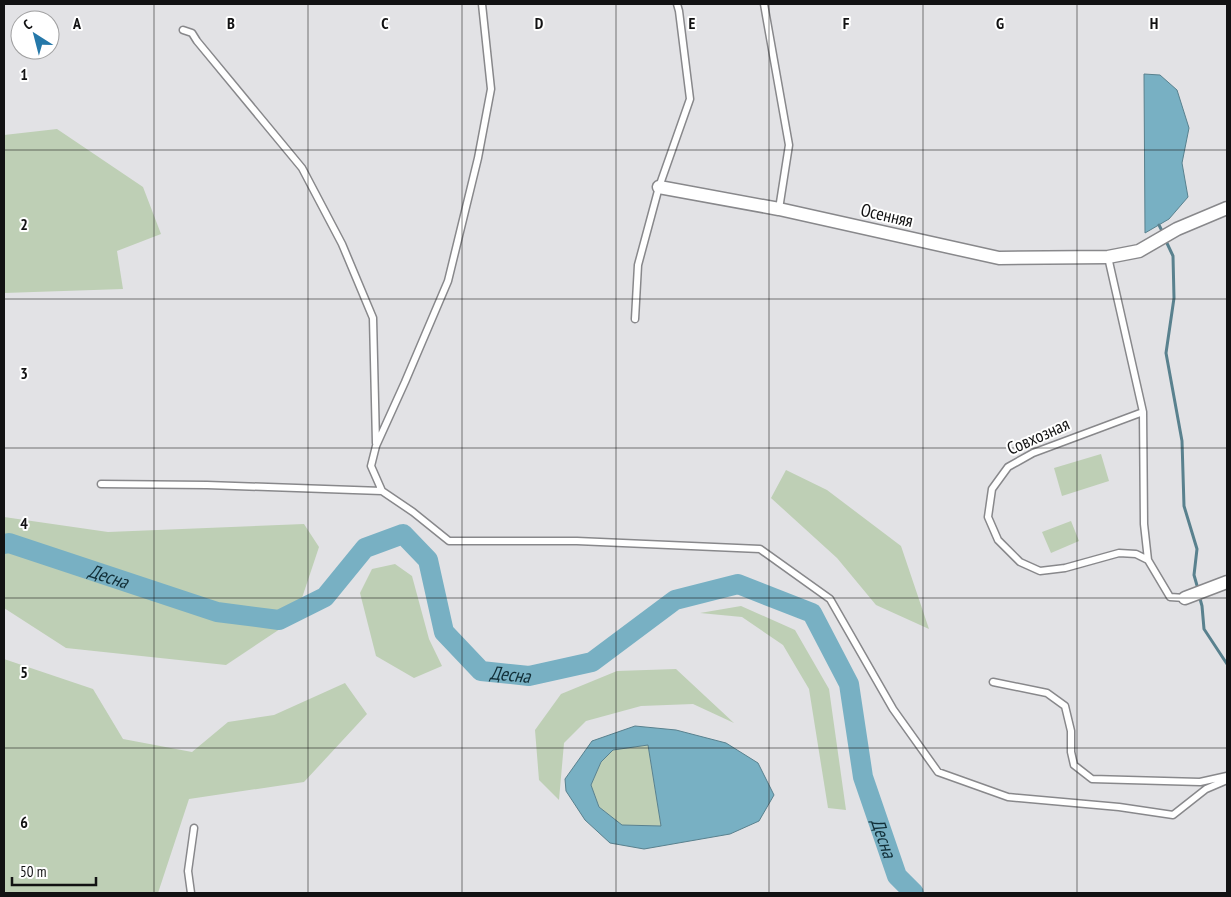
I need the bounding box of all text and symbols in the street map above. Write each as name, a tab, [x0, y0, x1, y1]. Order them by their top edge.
north arrow	[10, 10, 60, 60]
text: A	[72, 13, 82, 33]
text: B	[227, 13, 235, 33]
text: C	[381, 13, 389, 33]
text: D	[535, 13, 544, 33]
text: E	[689, 13, 696, 33]
text: F	[843, 13, 850, 33]
text: G	[996, 13, 1004, 33]
text: H	[1150, 13, 1158, 33]
text: С	[19, 15, 36, 34]
text: 1	[20, 64, 28, 84]
street label: Осенняя	[859, 198, 915, 232]
text: 2	[20, 214, 28, 234]
text: 3	[20, 363, 28, 383]
street label: Совхозная	[1003, 412, 1073, 460]
text: 4	[20, 513, 28, 533]
water label: Десна	[85, 558, 133, 594]
water label: Десна	[488, 660, 533, 688]
text: 5	[20, 662, 28, 682]
text: 6	[20, 812, 28, 832]
water label: Десна	[866, 814, 902, 862]
scale bar	[12, 854, 96, 886]
text: 50 m	[20, 862, 46, 881]

